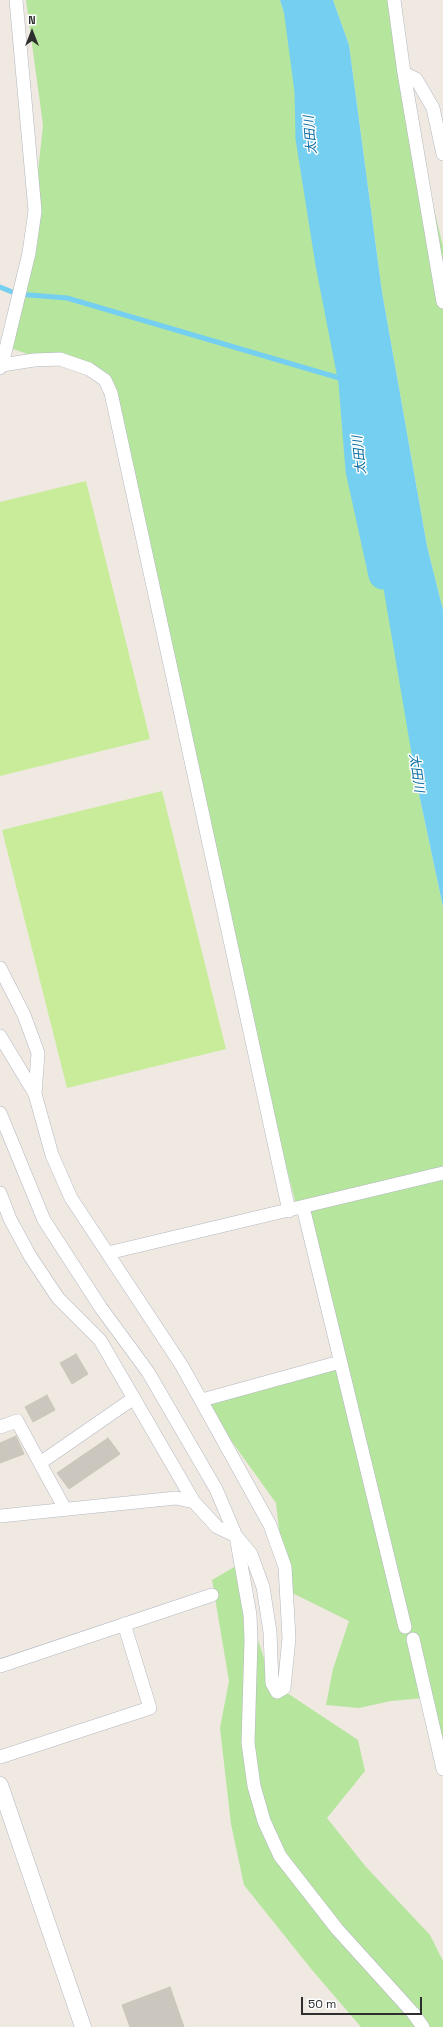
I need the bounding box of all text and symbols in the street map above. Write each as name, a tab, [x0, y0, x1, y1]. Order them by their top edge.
north arrow	[12, 12, 52, 52]
text: N	[28, 13, 36, 27]
water label: 太田川	[302, 115, 320, 155]
water label: 太田川	[350, 435, 370, 475]
water label: 太田川	[406, 753, 426, 793]
scale bar	[303, 1989, 424, 2015]
text: 50 m	[308, 1996, 336, 2012]

